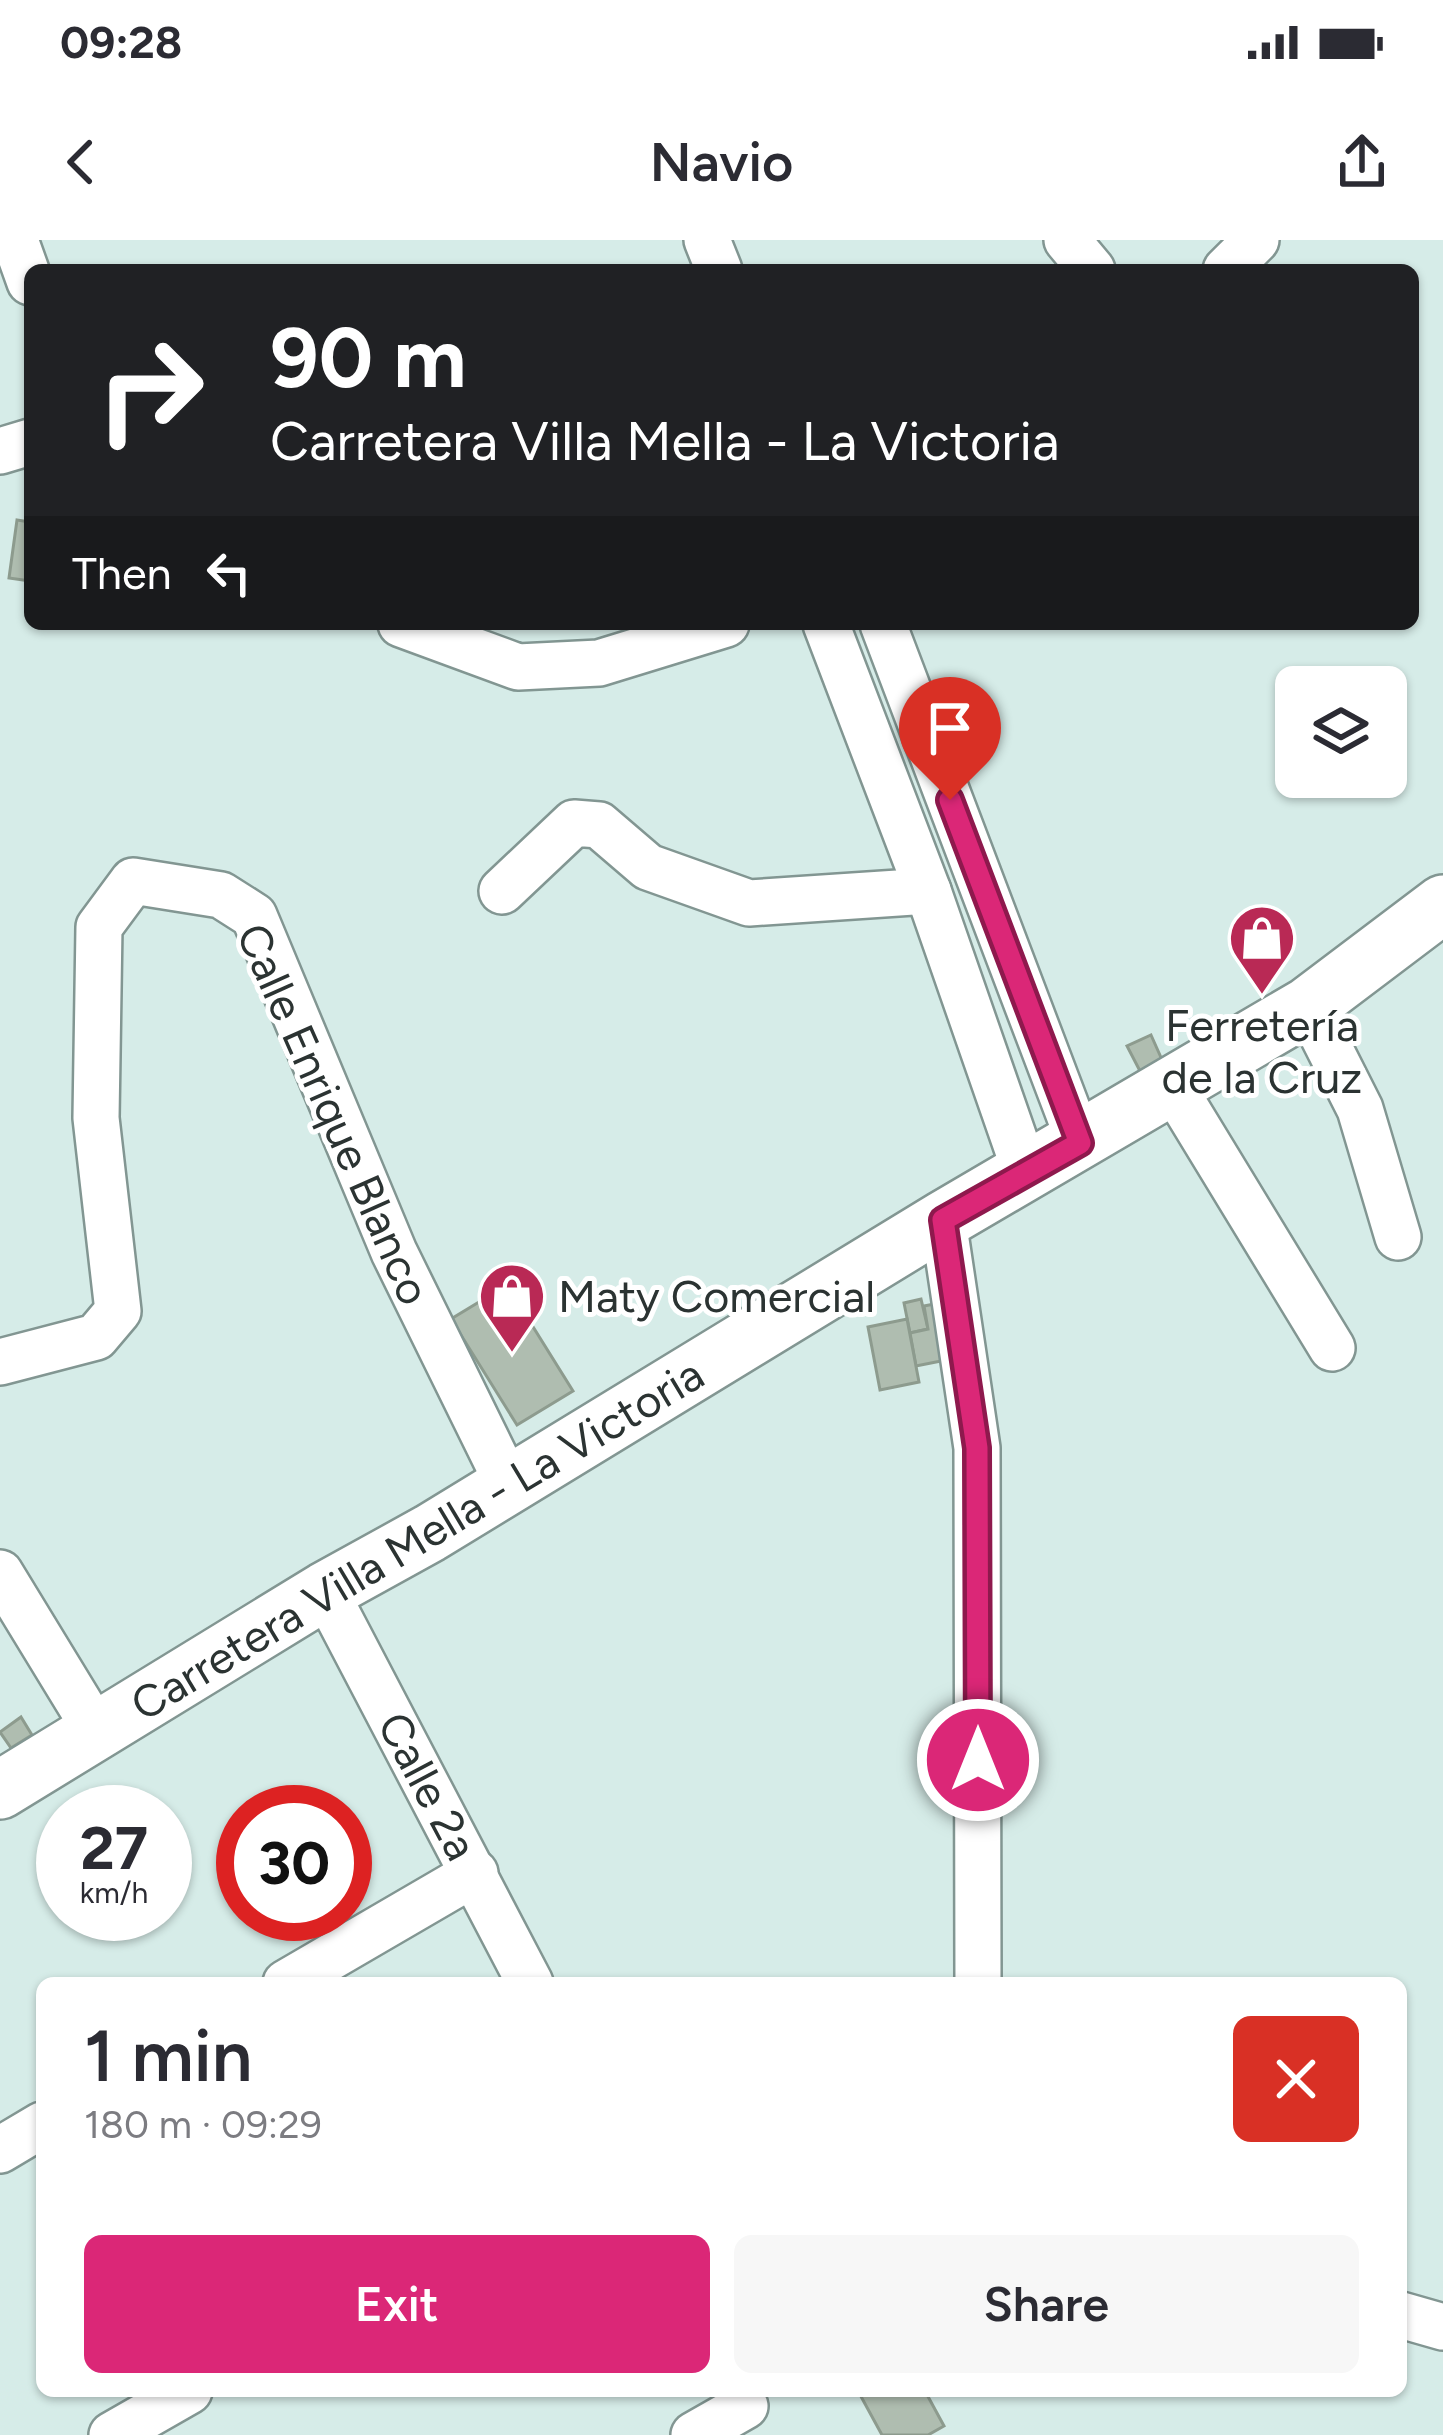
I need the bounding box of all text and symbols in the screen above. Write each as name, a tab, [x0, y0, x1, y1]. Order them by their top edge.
text: 09:28	[60, 15, 182, 69]
icon: back	[48, 129, 114, 195]
icon: share	[1329, 129, 1395, 195]
text: Navio	[650, 130, 793, 195]
text: 90 m	[270, 307, 466, 408]
icon: right	[72, 312, 228, 468]
text: Carretera Villa Mella - La Victoria	[270, 409, 1060, 474]
icon: left	[196, 540, 262, 606]
text: Then	[72, 546, 172, 600]
map controls	[1275, 666, 1407, 798]
button: layers	[1275, 666, 1407, 798]
pin	[899, 677, 1001, 800]
icon: arrive	[917, 695, 983, 761]
shop icon: Ferretería de la Cruz	[1227, 903, 1297, 997]
street label: Calle Enrique Blanco	[226, 915, 442, 1313]
place label: Ferretería de la Cruz	[1162, 998, 1362, 1104]
shop icon: Maty Comercial	[477, 1261, 547, 1355]
place label: Maty Comercial	[558, 1269, 875, 1323]
street label: Carretera Villa Mella - La Victoria	[121, 1346, 713, 1732]
position arrow	[915, 1697, 1041, 1823]
street label: Calle 2a	[367, 1703, 489, 1869]
speed limit sign: 30	[216, 1785, 372, 1941]
text: 27	[80, 1812, 148, 1884]
text: km/h	[80, 1874, 148, 1911]
text: 1 min	[84, 2013, 252, 2099]
button: close	[1233, 2016, 1359, 2142]
text: 180 m · 09:29	[84, 2101, 322, 2148]
button: Exit	[84, 2235, 710, 2373]
button: Share	[734, 2235, 1359, 2373]

